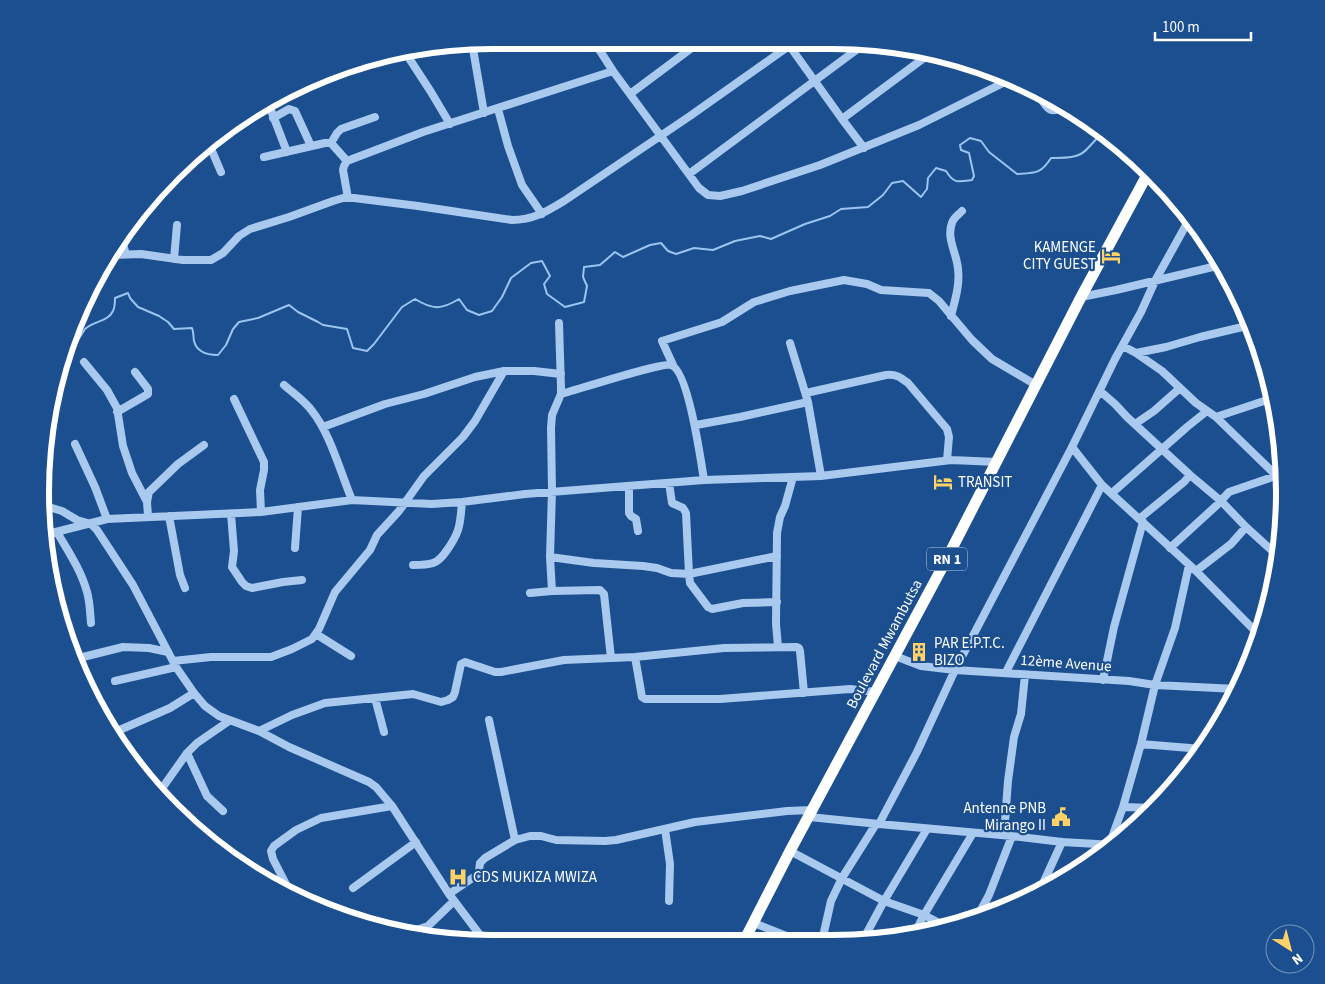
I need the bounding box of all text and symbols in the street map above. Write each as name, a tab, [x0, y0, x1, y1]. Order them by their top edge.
scale bar	[1155, 10, 1251, 42]
text: 100 m	[1162, 17, 1200, 38]
place label: KAMENGE CITY GUEST	[1023, 237, 1096, 275]
hotel icon: KAMENGE CITY GUEST	[1100, 245, 1122, 267]
hotel icon: TRANSIT	[932, 471, 954, 493]
place label: TRANSIT	[958, 472, 1012, 493]
road number: RN 1	[927, 548, 967, 570]
street label: Boulevard Mwambutsa	[841, 576, 927, 713]
place label: PAR E.P.T.C. BIZO	[934, 633, 1005, 671]
building icon: PAR E.P.T.C. BIZO	[908, 641, 930, 663]
street label: 12ème Avenue	[1020, 650, 1112, 677]
place label: Antenne PNB Mirango II	[963, 798, 1046, 836]
public building icon: Antenne PNB Mirango II	[1050, 806, 1072, 828]
hospital icon: CDS MUKIZA MWIZA	[447, 866, 469, 888]
place label: CDS MUKIZA MWIZA	[473, 867, 598, 888]
north arrow	[1265, 924, 1315, 974]
text: N	[1287, 948, 1307, 970]

